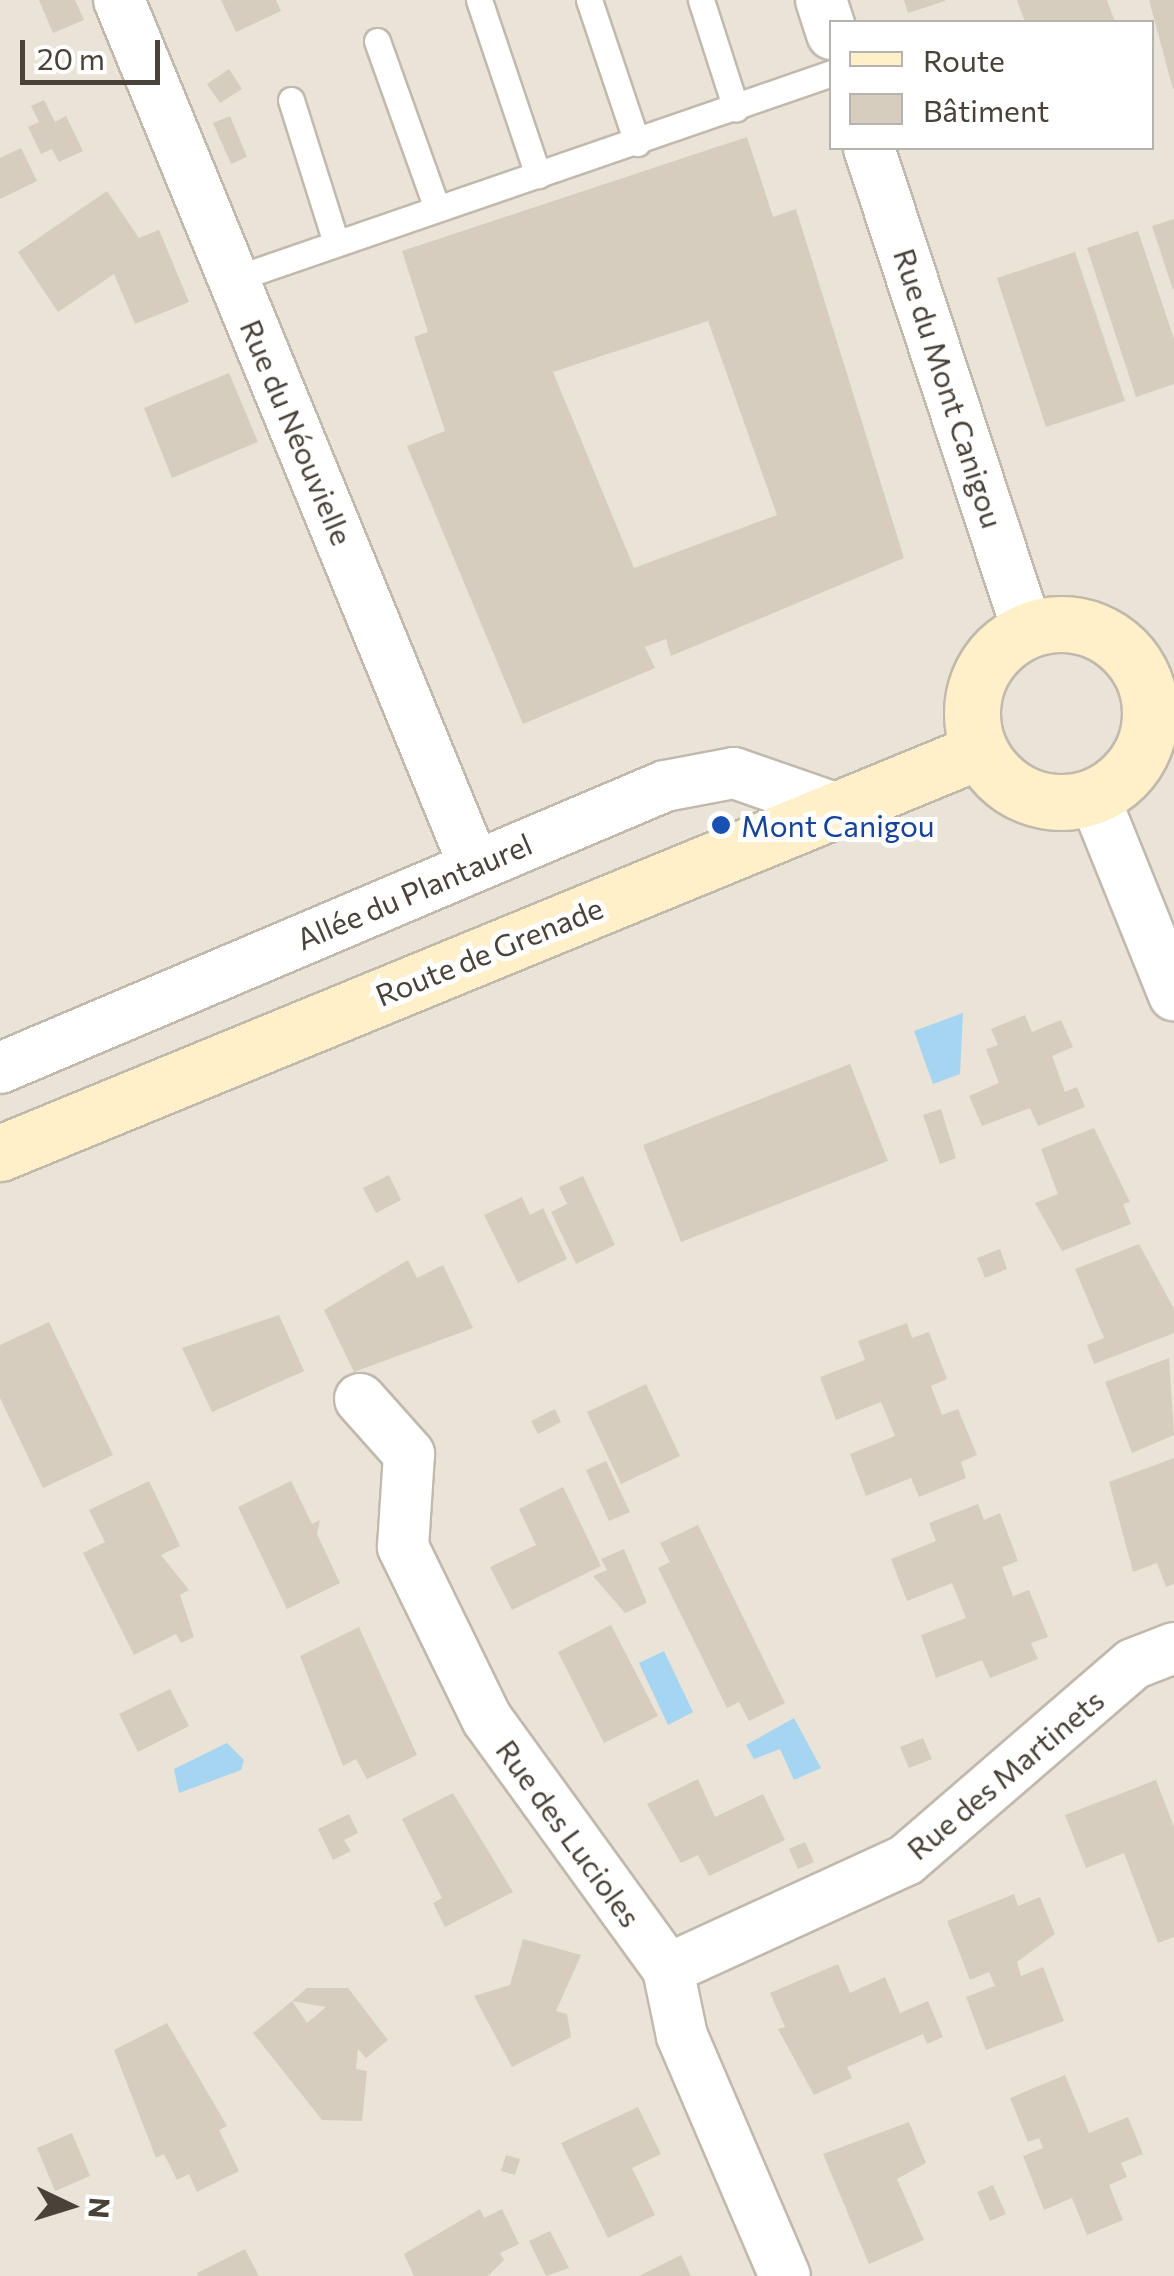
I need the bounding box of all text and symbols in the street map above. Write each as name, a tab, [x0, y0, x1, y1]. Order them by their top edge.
scale bar	[25, 20, 165, 82]
legend	[829, 20, 1154, 150]
text: 20 m	[37, 39, 105, 76]
text: Route	[923, 41, 1005, 78]
text: Bâtiment	[923, 91, 1049, 128]
street label: Rue du Mont Canigou	[887, 244, 1011, 532]
street label: Rue du Néouvielle	[233, 314, 361, 550]
place label: Mont Canigou	[741, 807, 935, 843]
marker: Mont Canigou	[710, 814, 732, 836]
street label: Allée du Plantaurel	[291, 825, 537, 957]
street label: Route de Grenade	[370, 889, 608, 1013]
street label: Rue des Martinets	[899, 1681, 1111, 1867]
street label: Rue des Lucioles	[489, 1732, 649, 1934]
north arrow	[20, 2156, 120, 2256]
text: N	[82, 2196, 118, 2220]

